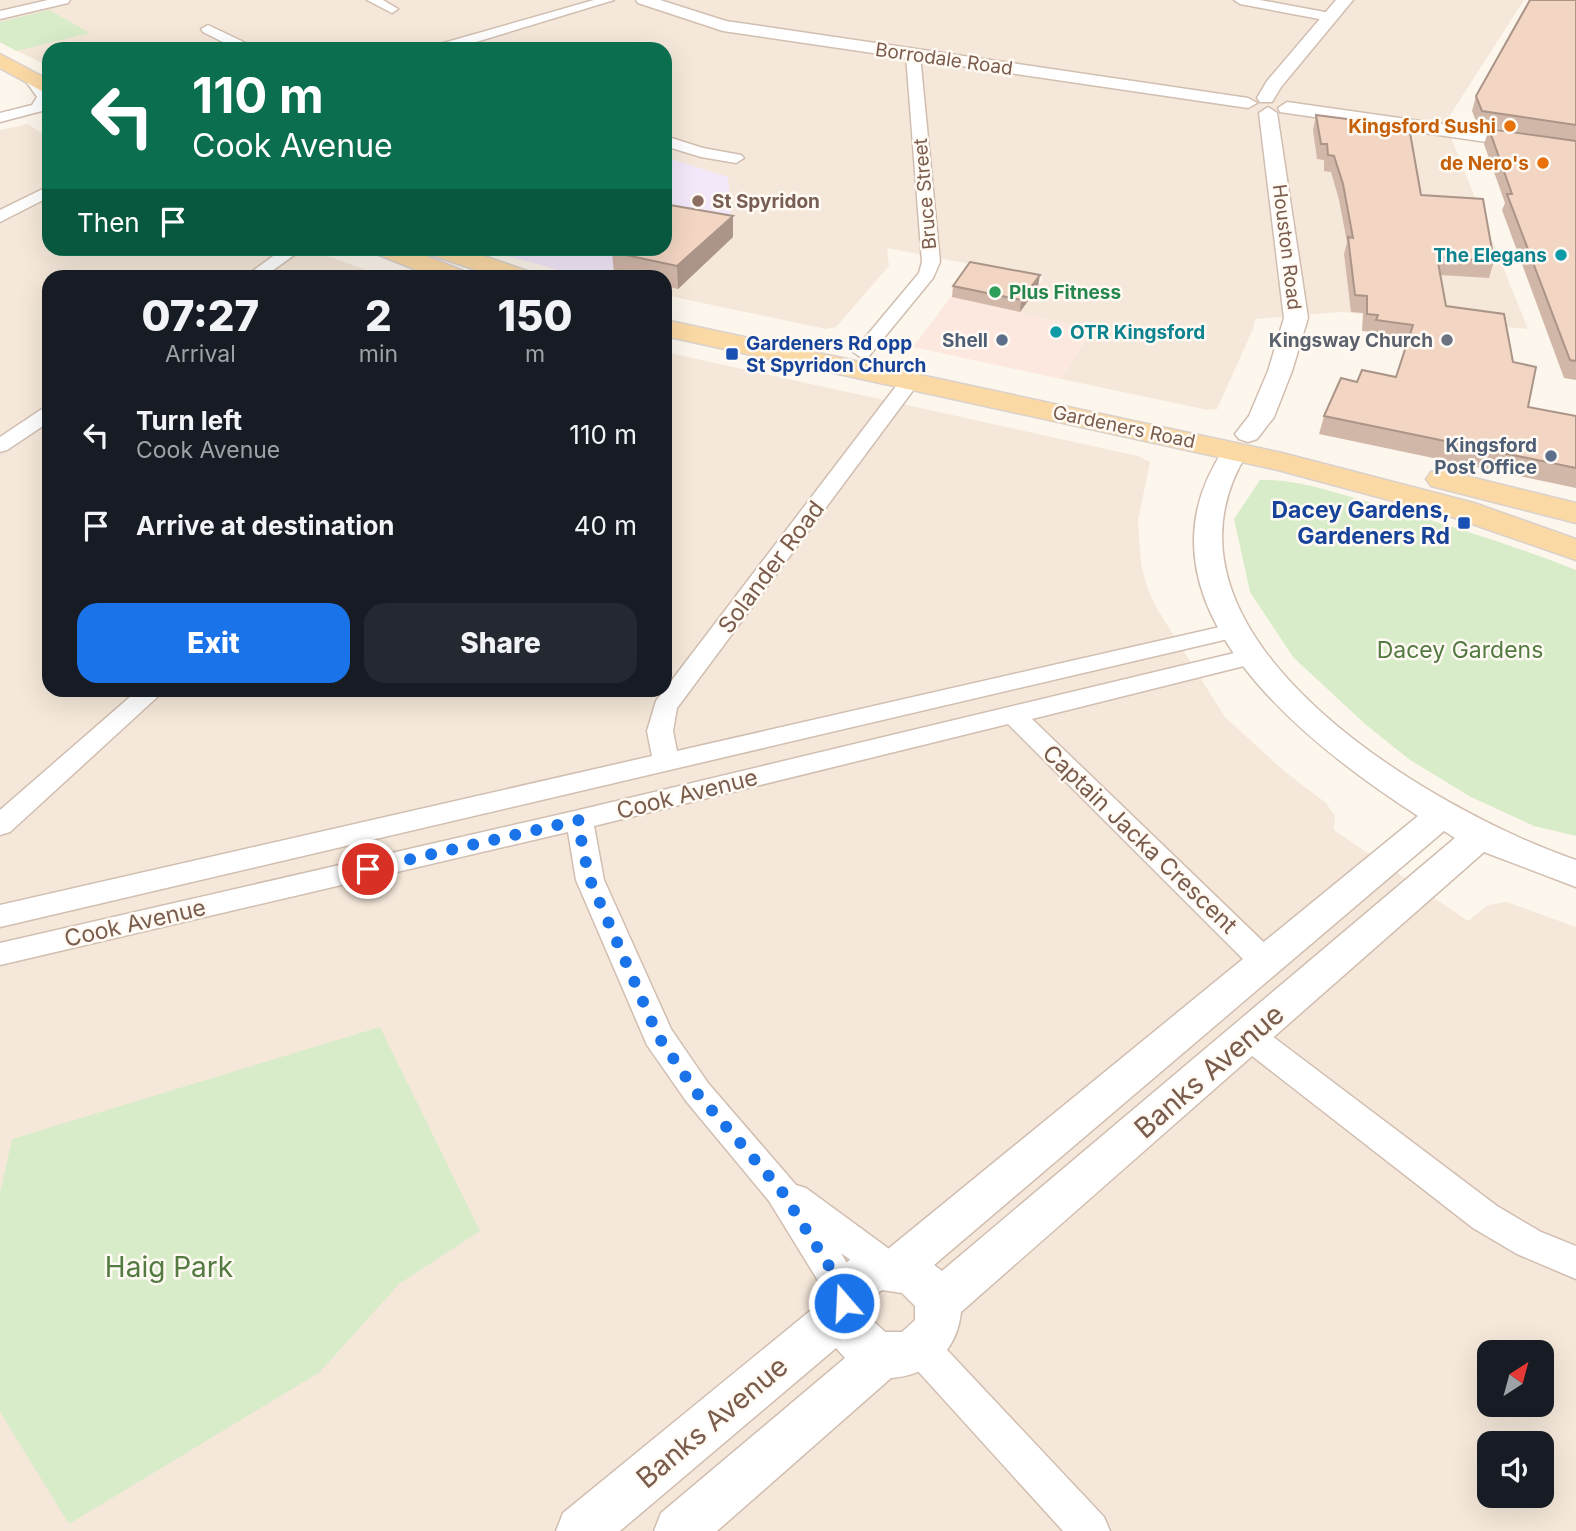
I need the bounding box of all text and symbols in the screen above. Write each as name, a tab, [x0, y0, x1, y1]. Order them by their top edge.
street label: Borrodale Road	[874, 38, 1014, 80]
text: 110 m	[192, 66, 324, 125]
icon: left	[77, 70, 168, 161]
place label: Kingsford Sushi	[1348, 115, 1496, 138]
marker: Kingsford Sushi	[1502, 118, 1518, 134]
text: Cook Avenue	[192, 126, 393, 165]
street label: Bruce Street	[909, 137, 941, 251]
place label: de Nero's	[1440, 152, 1529, 175]
marker: de Nero's	[1535, 155, 1551, 171]
street label: Houston Road	[1268, 183, 1306, 311]
place label: St Spyridon	[712, 190, 820, 213]
marker: St Spyridon	[690, 193, 706, 209]
icon: arrive	[154, 203, 192, 241]
text: Then	[77, 207, 140, 238]
place label: The Elegans	[1433, 244, 1547, 267]
marker: The Elegans	[1553, 247, 1569, 263]
place label: Plus Fitness	[1009, 281, 1121, 304]
marker: Plus Fitness	[987, 284, 1003, 300]
text: 07:27	[141, 290, 259, 341]
text: 2	[365, 290, 392, 341]
text: 150	[498, 290, 573, 341]
place label: OTR Kingsford	[1070, 321, 1205, 344]
marker: OTR Kingsford	[1048, 324, 1064, 340]
place label: Shell	[942, 329, 988, 352]
place label: Kingsway Church	[1269, 329, 1433, 352]
place label: Gardeners Rd opp St Spyridon Church	[746, 332, 926, 377]
marker: Shell	[994, 332, 1010, 348]
marker: Kingsway Church	[1439, 332, 1455, 348]
text: Arrival	[165, 340, 236, 368]
text: min	[359, 340, 398, 368]
text: m	[525, 340, 545, 368]
marker: Gardeners Rd opp St Spyridon Church	[724, 346, 740, 362]
street label: Gardeners Road	[1051, 401, 1197, 453]
text: Turn left	[136, 405, 242, 436]
icon: left	[77, 416, 115, 454]
text: 110 m	[569, 419, 637, 450]
place label: Kingsford Post Office	[1434, 434, 1537, 479]
text: Cook Avenue	[136, 436, 280, 464]
marker: Kingsford Post Office	[1543, 448, 1559, 464]
street label: Solander Road	[712, 495, 830, 639]
place label: Dacey Gardens, Gardeners Rd	[1271, 496, 1450, 550]
icon: arrive	[77, 507, 115, 545]
text: Arrive at destination	[136, 510, 395, 541]
text: 40 m	[574, 510, 637, 541]
marker: Dacey Gardens, Gardeners Rd	[1456, 515, 1472, 531]
button: Exit	[77, 603, 350, 683]
button: Share	[364, 603, 637, 683]
park label: Dacey Gardens	[1377, 636, 1543, 664]
street label: Captain Jacka Crescent	[1037, 739, 1243, 940]
street label: Cook Avenue	[614, 763, 760, 825]
pin	[338, 839, 398, 899]
icon: arrive	[349, 850, 387, 888]
street label: Cook Avenue	[62, 893, 208, 953]
street label: Banks Avenue	[1127, 997, 1291, 1145]
park label: Haig Park	[105, 1250, 233, 1284]
position arrow	[807, 1266, 881, 1340]
north arrow	[1477, 1340, 1554, 1418]
map controls	[1477, 1340, 1554, 1508]
street label: Banks Avenue	[629, 1349, 795, 1495]
button: sound	[1477, 1431, 1554, 1508]

